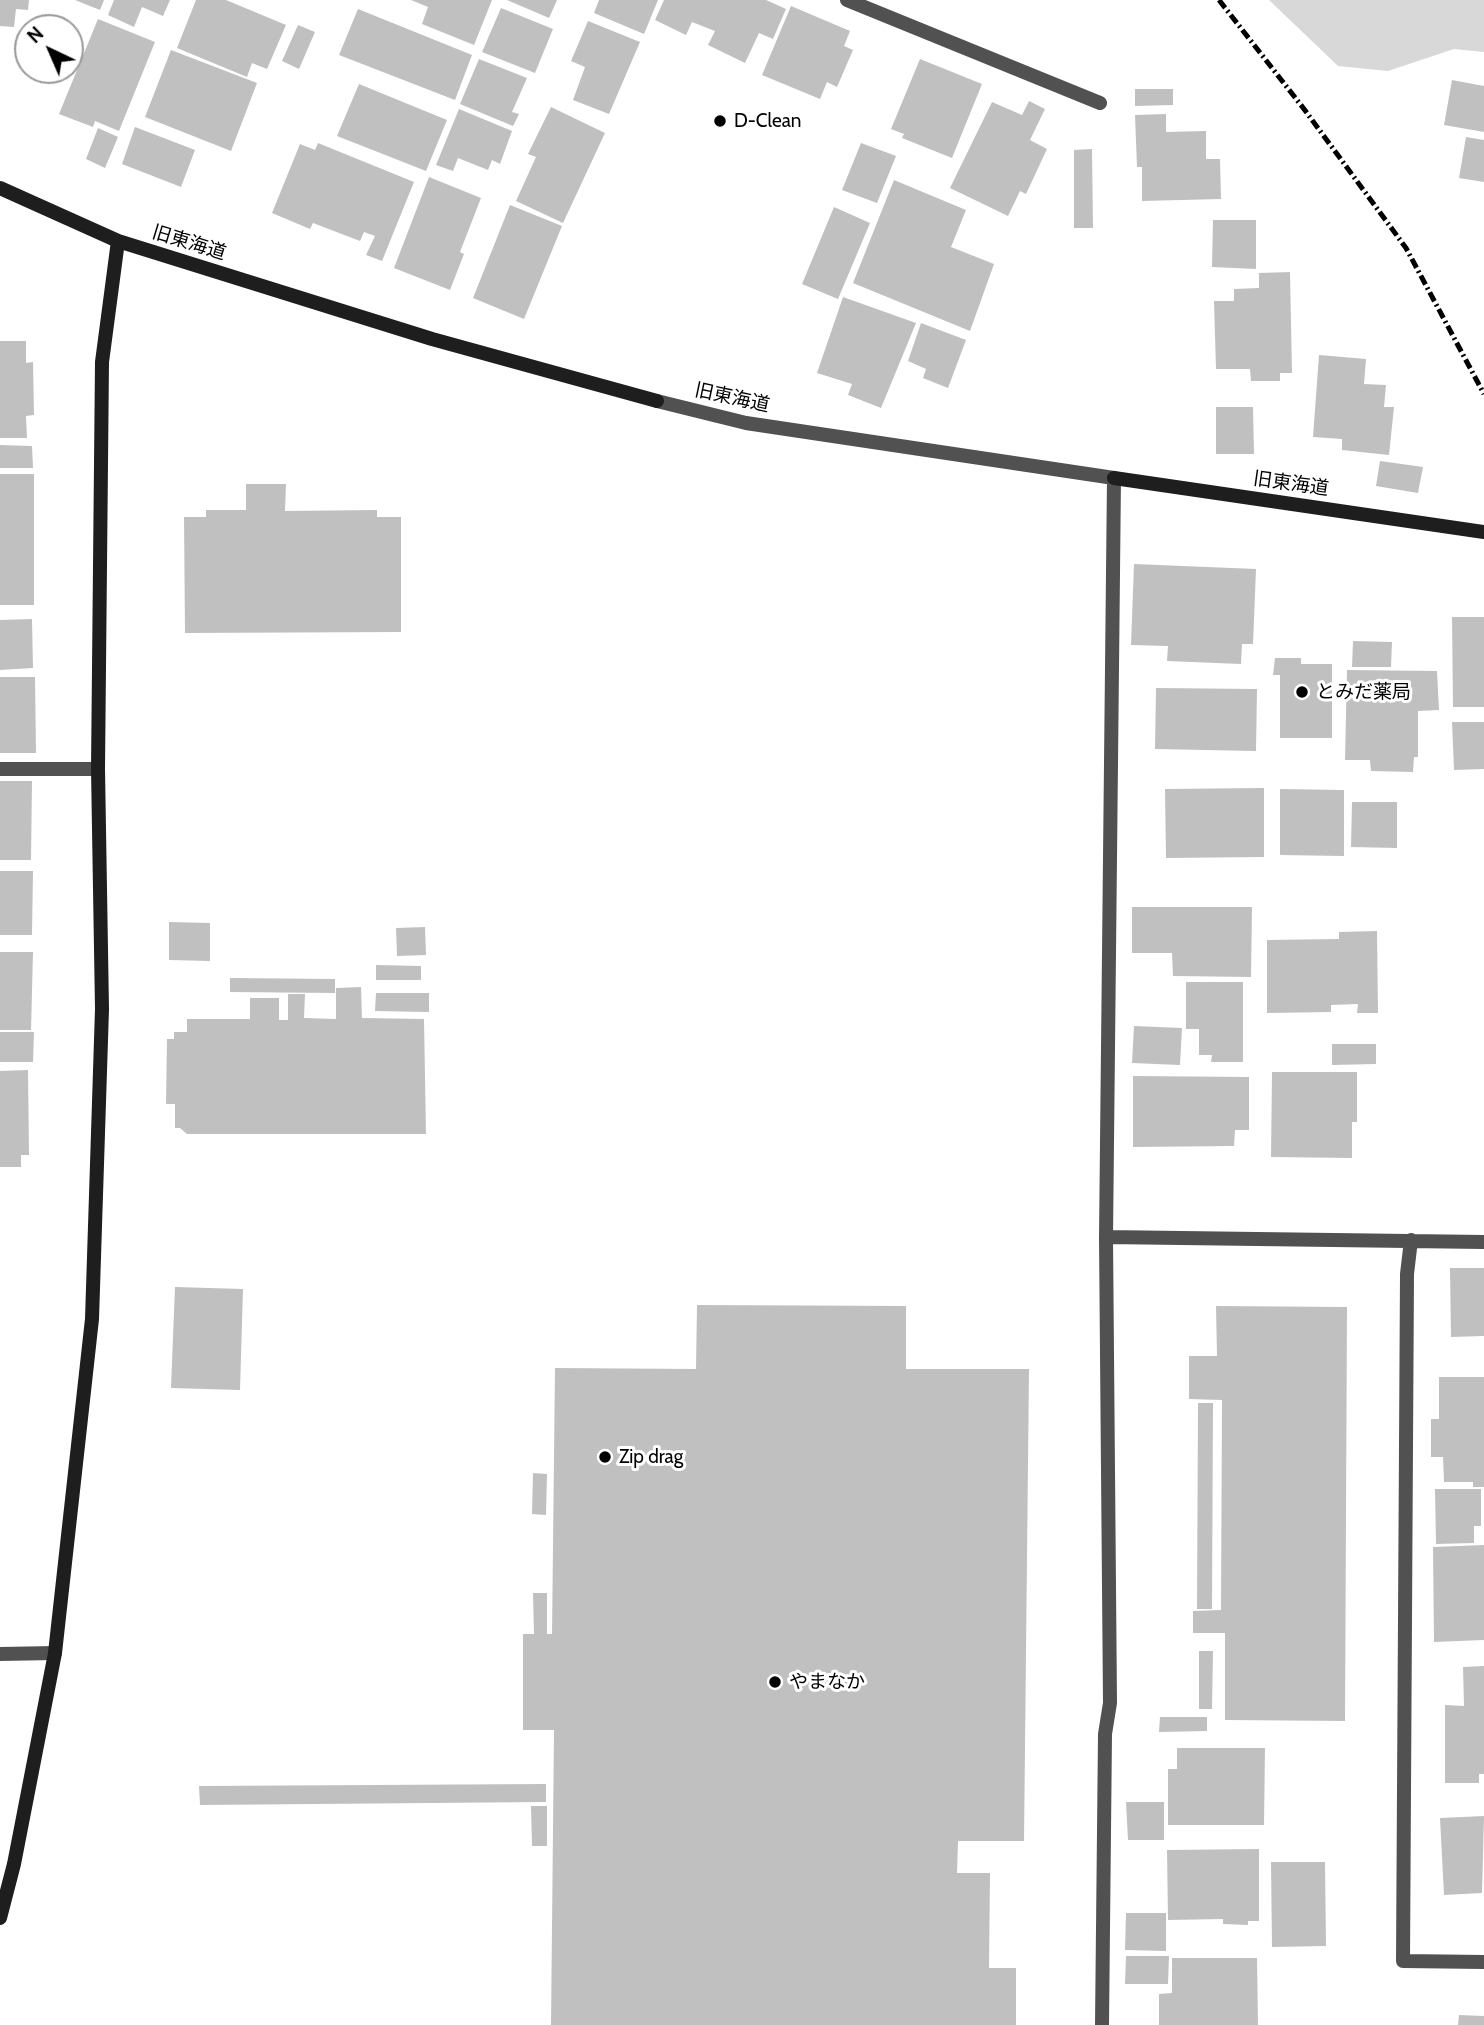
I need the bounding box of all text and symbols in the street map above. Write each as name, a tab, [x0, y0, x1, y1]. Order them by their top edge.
north arrow	[14, 14, 84, 84]
text: N	[23, 22, 48, 48]
place label: D-Clean	[734, 110, 801, 132]
marker: D-Clean	[712, 113, 728, 129]
street label: 旧東海道	[149, 221, 229, 265]
street label: 旧東海道	[692, 379, 772, 417]
street label: 旧東海道	[1252, 467, 1330, 501]
place label: とみだ薬局	[1316, 681, 1411, 703]
marker: とみだ薬局	[1294, 684, 1310, 700]
place label: Zip drag	[619, 1446, 683, 1468]
marker: Zip drag	[597, 1449, 613, 1465]
place label: やまなか	[789, 1671, 865, 1693]
marker: やまなか	[767, 1674, 783, 1690]

